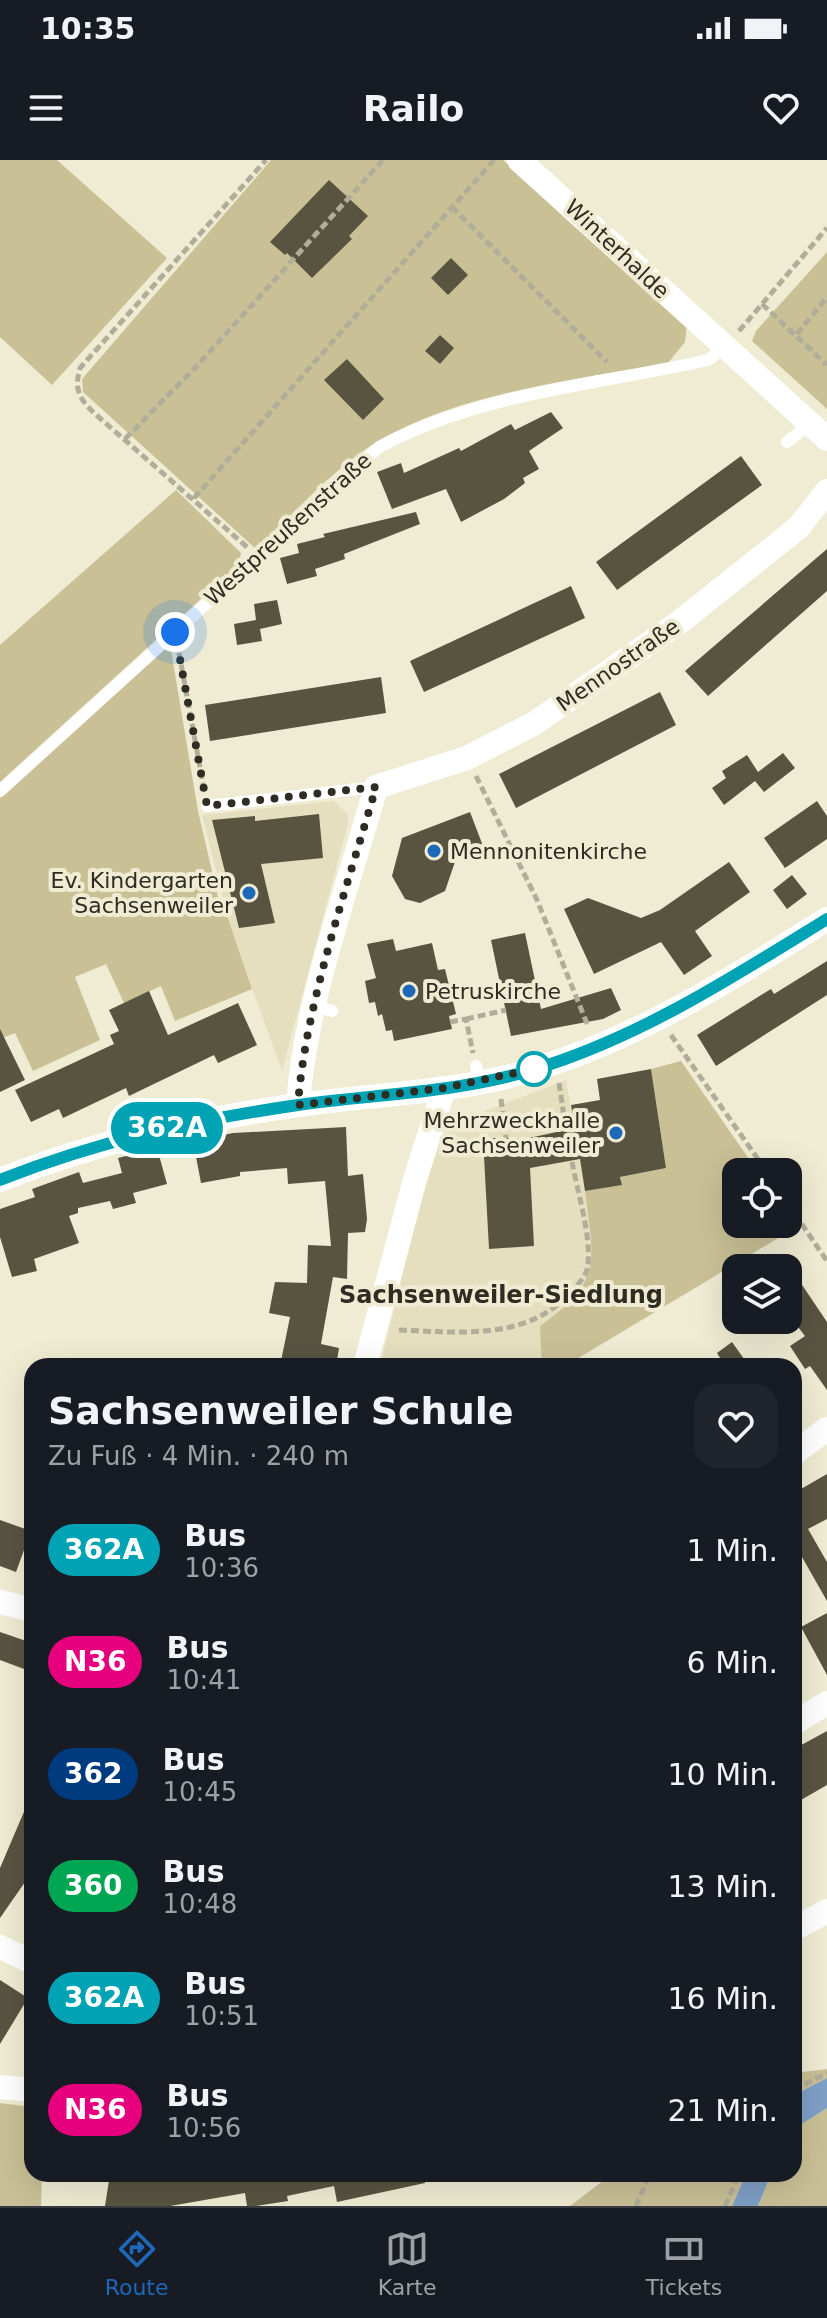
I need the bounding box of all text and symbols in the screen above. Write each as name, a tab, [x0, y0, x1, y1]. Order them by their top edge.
text: 10:35	[40, 11, 136, 46]
icon: menu	[24, 86, 68, 130]
icon: heart	[759, 86, 803, 130]
text: Railo	[363, 88, 464, 129]
street label: Winterhalde	[560, 194, 674, 304]
street label: Westpreußenstraße	[200, 448, 376, 610]
your location	[155, 612, 195, 652]
street label: Mennostraße	[552, 613, 684, 717]
place label: Mennonitenkirche	[450, 839, 647, 864]
marker: Mennonitenkirche	[425, 842, 443, 860]
place label: Ev. Kindergarten Sachsenweiler	[51, 868, 234, 918]
marker: Ev. Kindergarten Sachsenweiler	[240, 884, 258, 902]
place label: Petruskirche	[425, 979, 561, 1004]
marker: Petruskirche	[400, 982, 418, 1000]
unlabelled marker	[517, 1052, 551, 1086]
line badge: 362A	[111, 1102, 223, 1154]
place label: Mehrzweckhalle Sachsenweiler	[423, 1108, 601, 1158]
text: 362A	[127, 1111, 207, 1144]
marker: Mehrzweckhalle Sachsenweiler	[607, 1124, 625, 1142]
map controls	[722, 1158, 802, 1334]
button: locate	[722, 1158, 802, 1238]
button: layers	[722, 1254, 802, 1334]
district label: Sachsenweiler-Siedlung	[339, 1281, 663, 1309]
button: heart	[694, 1384, 778, 1468]
text: Sachsenweiler Schule	[48, 1389, 514, 1433]
text: Zu Fuß · 4 Min. · 240 m	[48, 1441, 349, 1471]
text: Bus	[184, 1518, 246, 1553]
text: 362A	[64, 1533, 144, 1566]
text: 1 Min.	[687, 1533, 778, 1568]
text: 10:36	[184, 1553, 259, 1583]
text: Bus	[166, 1630, 229, 1665]
text: N36	[64, 1645, 126, 1678]
text: 6 Min.	[687, 1645, 778, 1680]
text: 10:41	[166, 1665, 241, 1695]
text: Bus	[162, 1742, 225, 1777]
text: 362	[64, 1757, 122, 1790]
text: 10 Min.	[668, 1757, 778, 1792]
text: 10:45	[162, 1777, 237, 1807]
text: Bus	[162, 1854, 225, 1889]
text: 360	[64, 1869, 122, 1902]
text: 13 Min.	[668, 1869, 778, 1904]
text: 10:48	[162, 1889, 237, 1919]
text: Bus	[184, 1966, 246, 2001]
text: 362A	[64, 1981, 144, 2014]
text: 16 Min.	[668, 1981, 778, 2016]
text: 10:51	[184, 2001, 259, 2031]
text: Bus	[166, 2078, 229, 2113]
text: N36	[64, 2093, 126, 2126]
text: 21 Min.	[668, 2093, 778, 2128]
text: 10:56	[166, 2113, 241, 2143]
tab: Route	[105, 2227, 169, 2300]
tab: Karte	[378, 2227, 437, 2300]
tab: Tickets	[646, 2227, 722, 2300]

